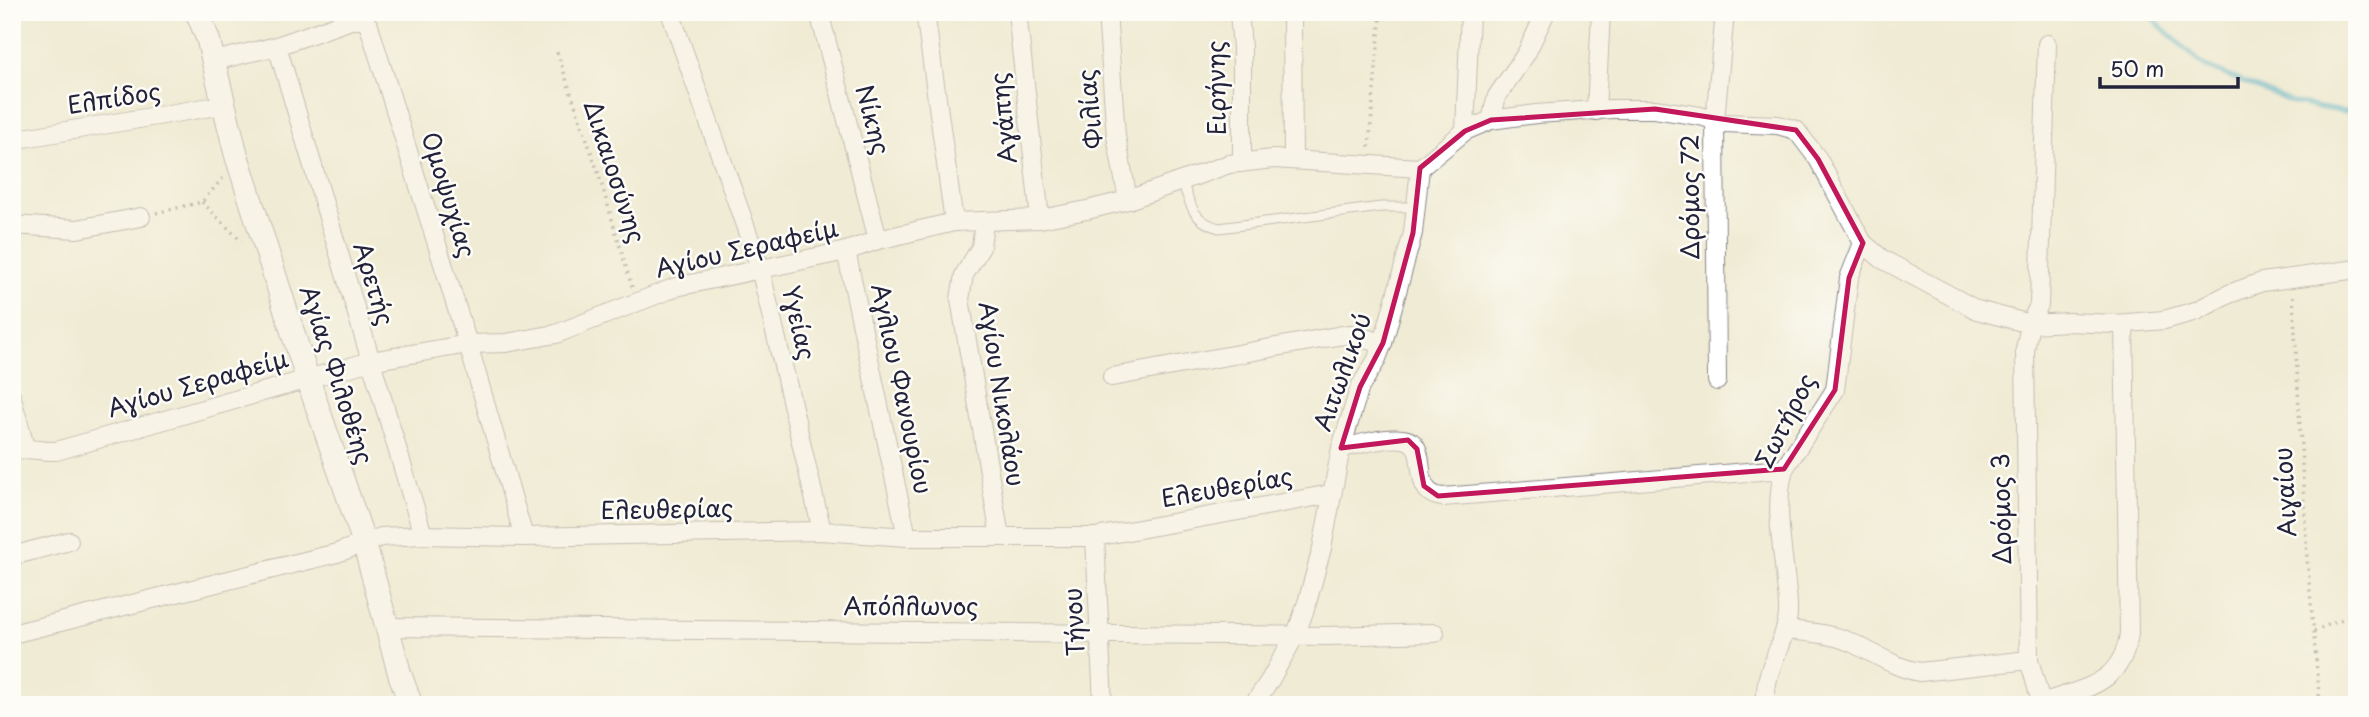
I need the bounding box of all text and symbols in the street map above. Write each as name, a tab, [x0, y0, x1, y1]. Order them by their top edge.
street label: Ειρήνης	[1196, 40, 1234, 136]
scale bar	[2100, 46, 2238, 90]
text: 50 m	[2110, 52, 2164, 84]
street label: Φιλίας	[1067, 67, 1111, 151]
street label: Αγάπης	[979, 71, 1025, 166]
street label: Ελπίδος	[65, 72, 163, 122]
street label: Νίκης	[847, 81, 900, 158]
street label: Δικαιοσύνης	[576, 95, 656, 247]
street label: Ομοψυχίας	[414, 127, 486, 262]
street label: Δρόμος 72	[1671, 134, 1707, 260]
street label: Αγίου Σεραφείμ	[651, 208, 842, 286]
street label: Αρετής	[345, 237, 405, 329]
street label: Αγίας Φιλοθέης	[292, 280, 384, 469]
street label: Αγλιου Φανουρίου	[863, 280, 943, 497]
street label: Υγείας	[774, 282, 826, 363]
street label: Αγίου Νικολάου	[971, 299, 1035, 489]
street label: Αιτωλικού	[1303, 307, 1379, 435]
street label: Αγίου Σεραφείμ	[103, 339, 292, 425]
street label: Σωτήρος	[1745, 366, 1823, 474]
street label: Αιγαίου	[2264, 446, 2304, 538]
street label: Δρόμος 3	[1981, 453, 2019, 565]
street label: Ελευθερίας	[1158, 457, 1295, 515]
street label: Ελευθερίας	[600, 489, 734, 527]
street label: Απόλλωνος	[844, 587, 978, 623]
street label: Τήνου	[1053, 587, 1093, 657]

